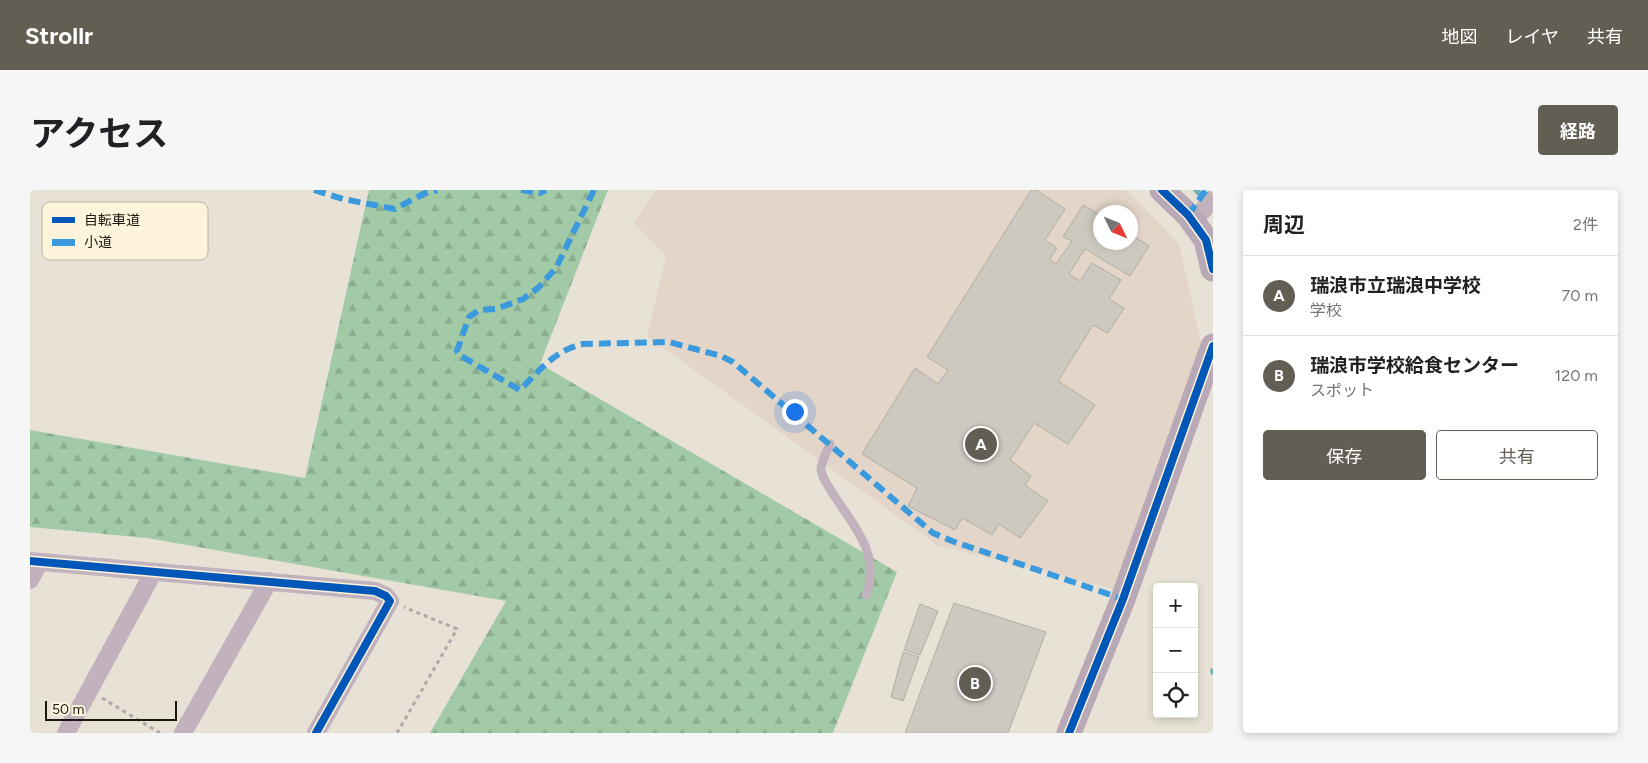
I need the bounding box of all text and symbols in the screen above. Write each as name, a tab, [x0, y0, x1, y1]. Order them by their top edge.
text: Strollr	[25, 21, 93, 50]
text: 地図	[1442, 26, 1478, 48]
text: レイヤ	[1506, 26, 1559, 48]
text: 共有	[1587, 26, 1623, 48]
button: 経路	[1538, 105, 1618, 155]
text: アクセス	[30, 113, 168, 155]
legend	[42, 202, 208, 260]
north arrow	[1093, 205, 1138, 250]
text: 自転車道	[84, 212, 140, 229]
text: 周辺	[1263, 212, 1305, 237]
text: 2件	[1573, 215, 1598, 234]
text: 小道	[84, 234, 112, 251]
text: 瑞浪市立瑞浪中学校	[1310, 274, 1481, 297]
text: A	[1273, 286, 1285, 305]
text: 70 m	[1562, 286, 1598, 305]
text: 学校	[1310, 301, 1342, 320]
text: 瑞浪市学校給食センター	[1310, 354, 1519, 377]
text: B	[1274, 366, 1284, 385]
text: 120 m	[1555, 366, 1598, 385]
text: スポット	[1310, 381, 1374, 400]
your location	[782, 399, 808, 425]
pin: A	[965, 425, 997, 463]
button: 保存	[1263, 430, 1426, 480]
button: 共有	[1436, 430, 1598, 480]
map controls	[1153, 583, 1198, 718]
button: +	[1153, 583, 1198, 628]
button: −	[1153, 628, 1198, 673]
pin: B	[959, 664, 991, 702]
button: locate	[1153, 673, 1198, 718]
scale bar	[45, 698, 178, 721]
text: 50 m	[52, 701, 84, 718]

